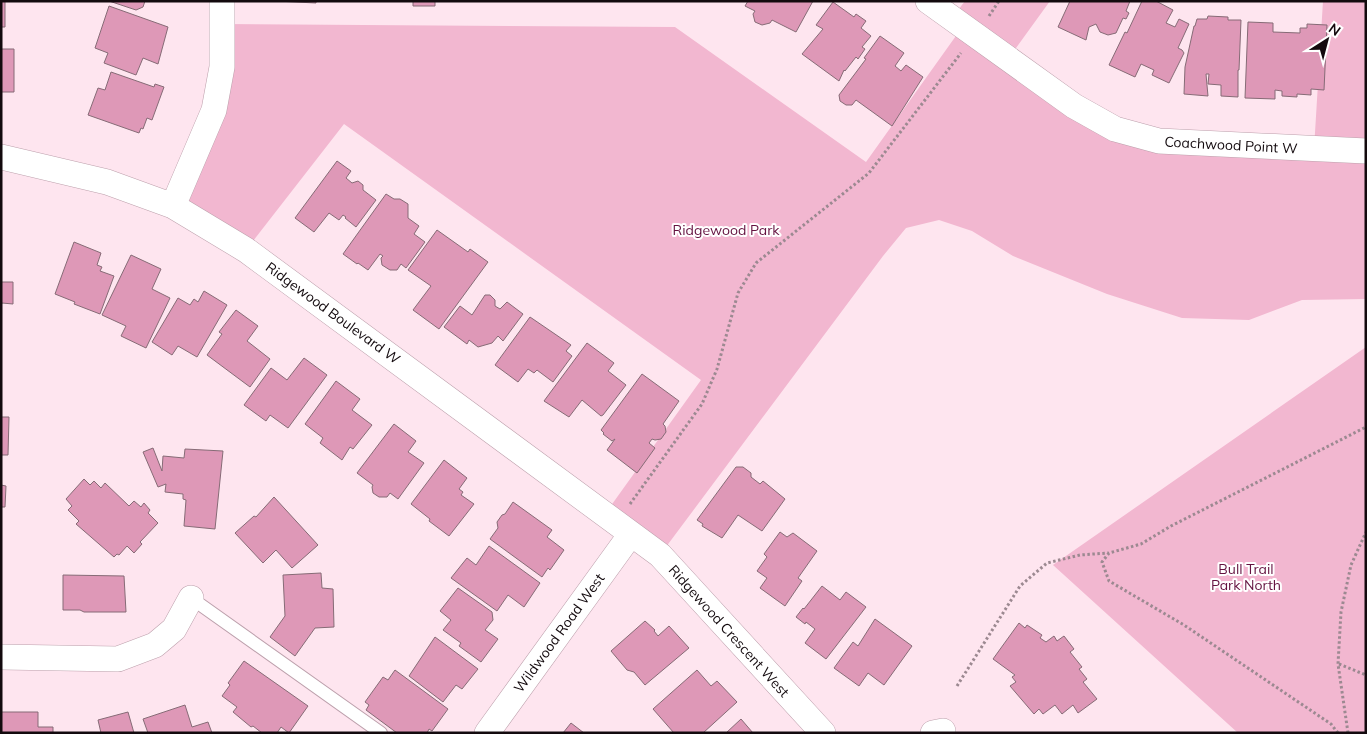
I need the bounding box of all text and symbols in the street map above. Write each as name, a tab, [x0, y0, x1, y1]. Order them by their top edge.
north arrow	[1302, 15, 1352, 65]
text: N	[1325, 19, 1344, 40]
street label: Coachwood Point W	[1164, 133, 1298, 157]
park label: Ridgewood Park	[673, 221, 780, 239]
street label: Ridgewood Boulevard W	[262, 258, 404, 368]
park label: Bull Trail Park North	[1211, 560, 1281, 594]
street label: Ridgewood Crescent West	[665, 561, 793, 701]
street label: Wildwood Road West	[510, 570, 608, 696]

